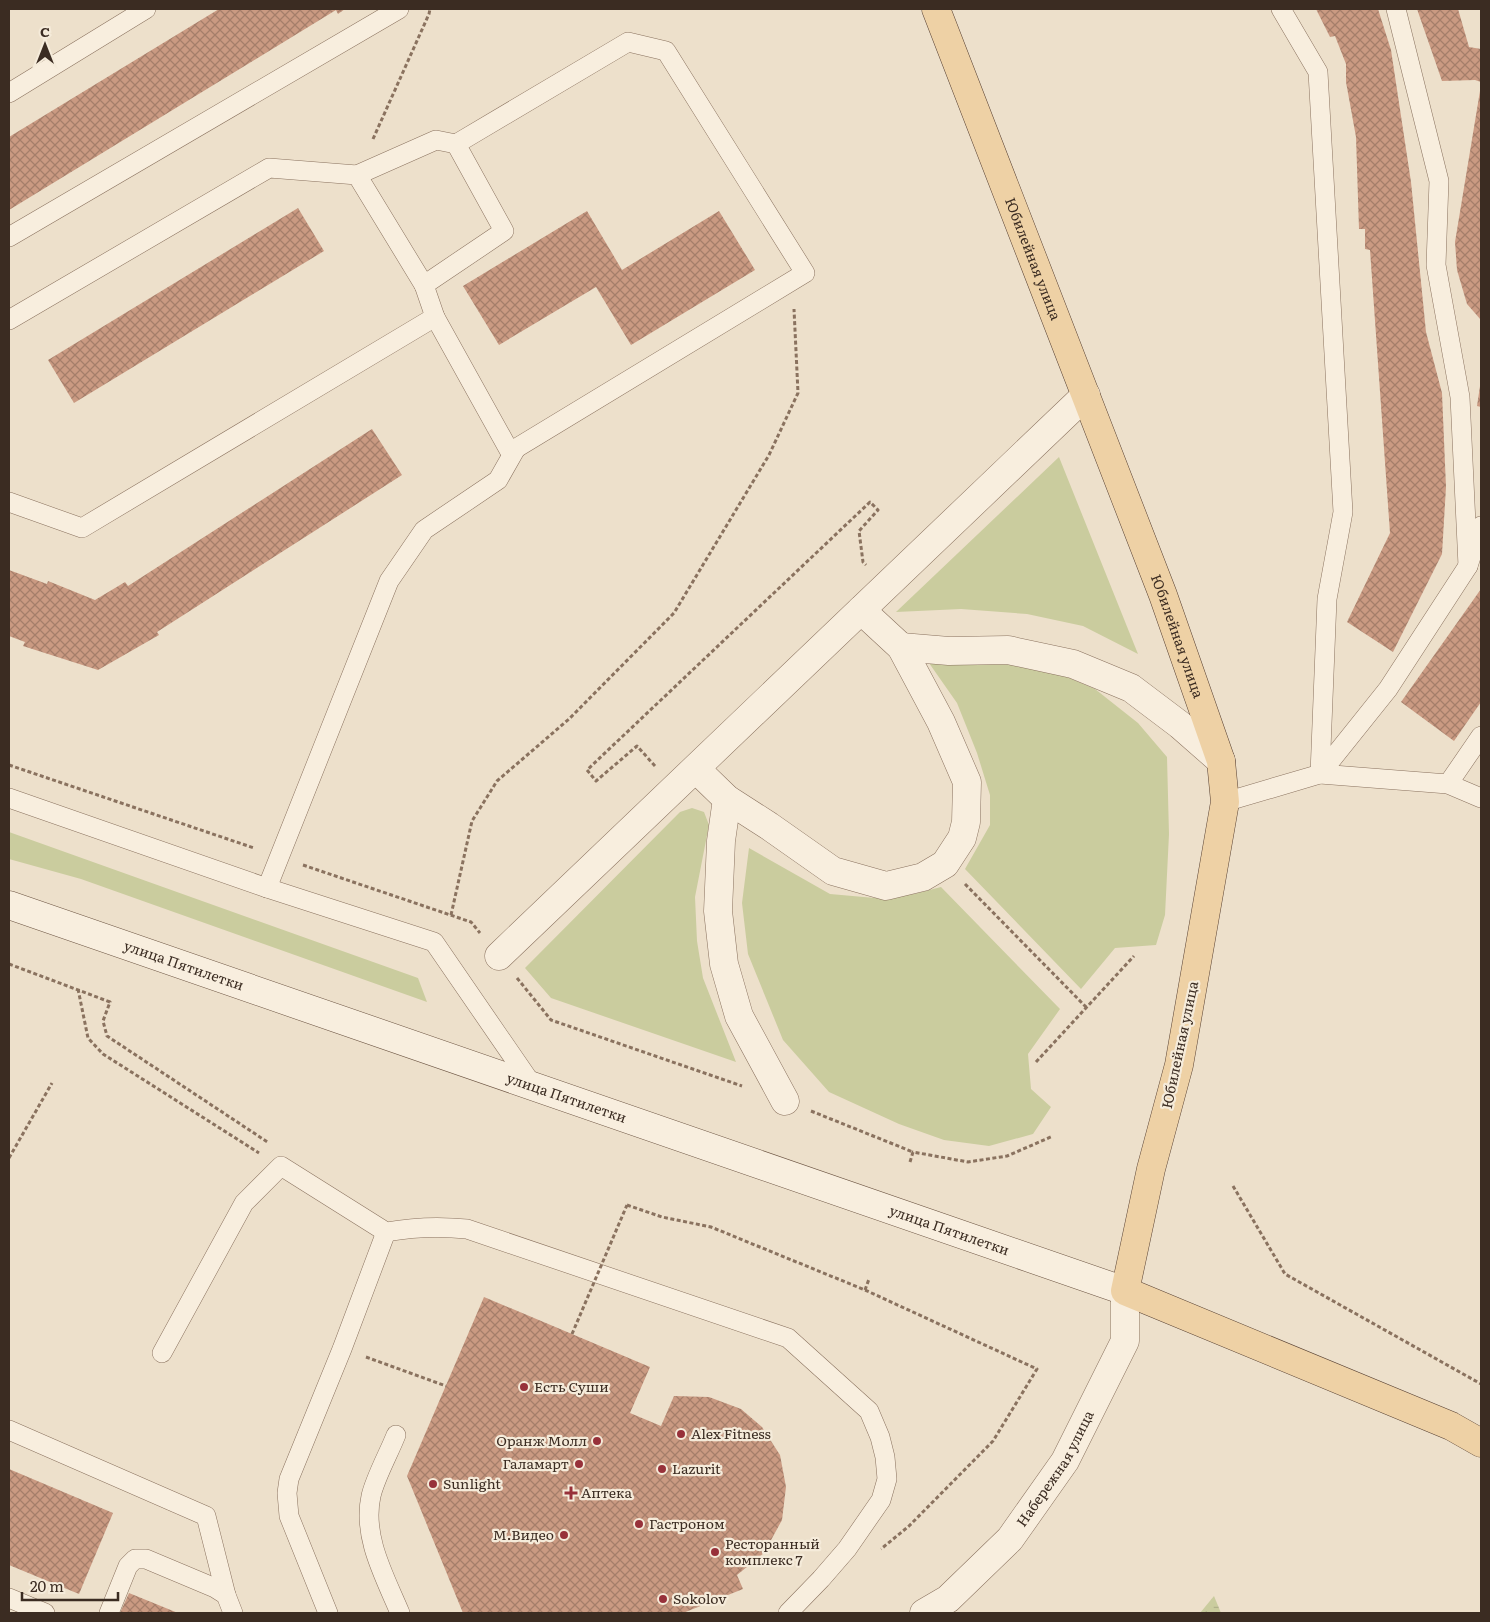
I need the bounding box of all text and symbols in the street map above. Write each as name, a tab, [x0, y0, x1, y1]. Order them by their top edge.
north arrow	[20, 20, 70, 70]
text: С	[40, 21, 50, 41]
street label: Юбилейная улица	[1001, 194, 1067, 323]
street label: Юбилейная улица	[1147, 571, 1209, 701]
street label: улица Пятилетки	[121, 935, 247, 995]
street label: Юбилейная улица	[1156, 979, 1202, 1110]
street label: улица Пятилетки	[504, 1067, 630, 1127]
street label: улица Пятилетки	[887, 1199, 1012, 1259]
place label: Есть Суши	[534, 1376, 609, 1396]
marker: Есть Суши	[518, 1381, 530, 1393]
street label: Набережная улица	[1011, 1406, 1098, 1530]
place label: Alex Fitness	[691, 1423, 771, 1443]
marker: Alex Fitness	[675, 1428, 687, 1440]
place label: Оранж Молл	[496, 1430, 587, 1450]
marker: Оранж Молл	[591, 1435, 603, 1447]
place label: Галамарт	[502, 1453, 569, 1473]
marker: Галамарт	[573, 1458, 585, 1470]
place label: Lazurit	[672, 1458, 721, 1478]
marker: Lazurit	[656, 1463, 668, 1475]
place label: Sunlight	[443, 1473, 501, 1493]
marker: Sunlight	[427, 1478, 439, 1490]
place label: Аптека	[581, 1482, 632, 1502]
marker: Аптека	[565, 1487, 577, 1499]
place label: Гастроном	[649, 1513, 725, 1533]
marker: Гастроном	[633, 1518, 645, 1530]
place label: М.Видео	[493, 1524, 554, 1544]
marker: М.Видео	[558, 1529, 570, 1541]
place label: Ресторанный комплекс 7	[725, 1533, 820, 1569]
marker: Ресторанный комплекс 7	[709, 1546, 721, 1558]
scale bar	[22, 1570, 119, 1602]
text: 20 m	[30, 1574, 64, 1597]
place label: Sokolov	[673, 1588, 727, 1608]
marker: Sokolov	[657, 1593, 669, 1605]

